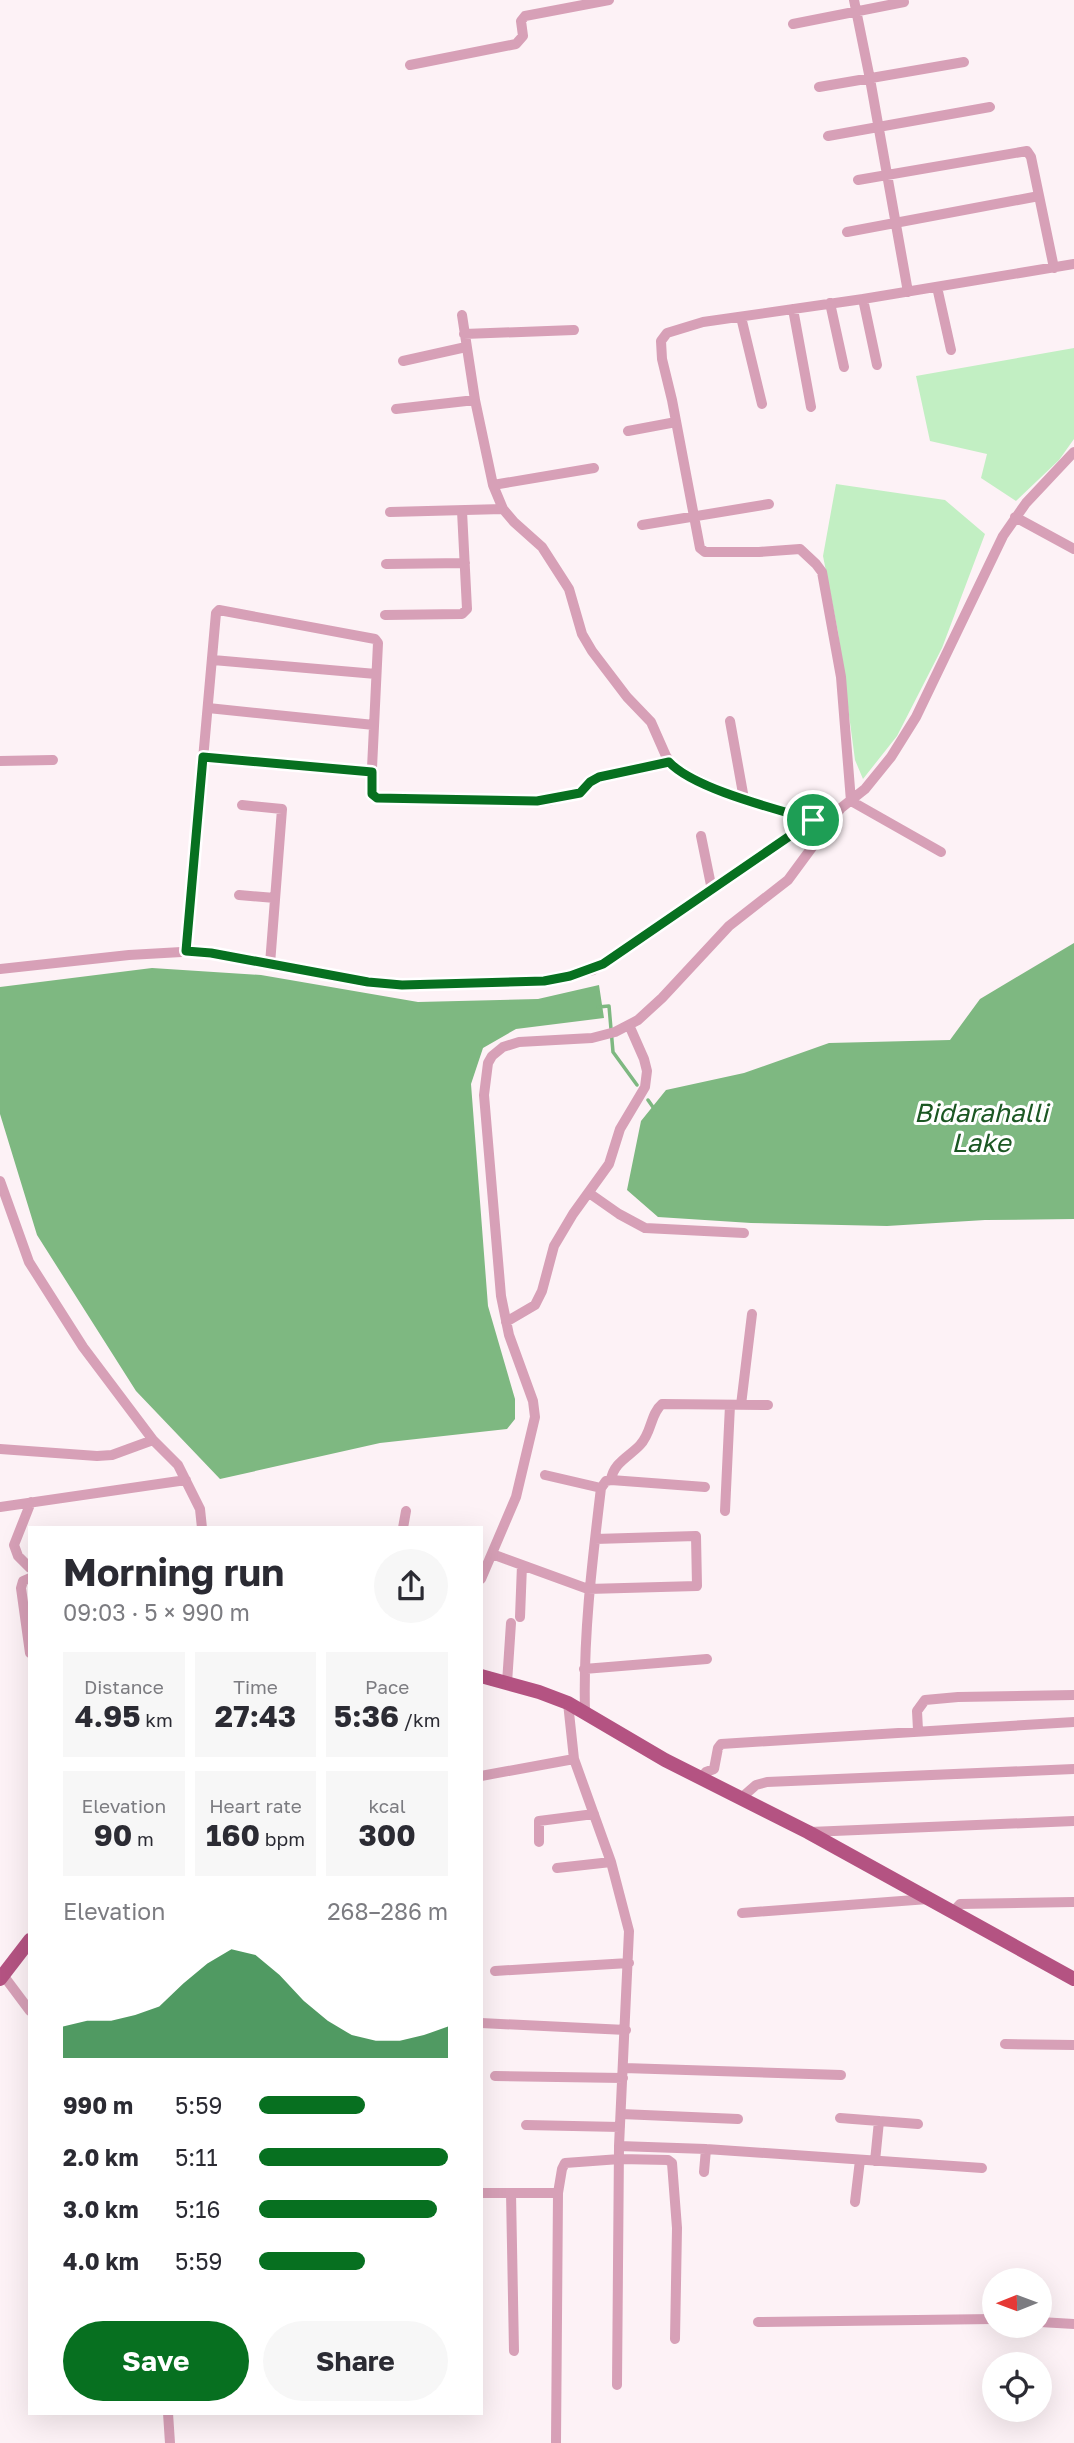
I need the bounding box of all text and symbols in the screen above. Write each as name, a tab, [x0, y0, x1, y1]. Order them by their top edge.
pin	[783, 790, 843, 850]
icon: arrive	[794, 801, 832, 839]
water label: Bidarahalli Lake	[914, 1097, 1051, 1158]
text: Morning run	[63, 1549, 284, 1594]
button: share	[374, 1549, 448, 1623]
text: 09:03 · 5 × 990 m	[63, 1598, 250, 1626]
text: Distance	[84, 1675, 164, 1698]
text: Time	[233, 1675, 278, 1698]
text: Pace	[365, 1675, 409, 1698]
text: 4.95	[75, 1698, 141, 1734]
text: 27:43	[215, 1698, 296, 1734]
text: 5:36	[334, 1698, 399, 1734]
text: km	[141, 1708, 173, 1731]
text: /km	[399, 1708, 440, 1731]
text: Elevation	[82, 1794, 166, 1817]
text: Heart rate	[209, 1794, 302, 1817]
text: kcal	[368, 1794, 406, 1817]
text: 90	[94, 1817, 132, 1853]
text: 160	[206, 1817, 260, 1853]
text: 300	[359, 1817, 416, 1853]
text: m	[132, 1827, 154, 1850]
text: bpm	[260, 1827, 305, 1850]
text: Elevation	[63, 1897, 165, 1925]
text: 268–286 m	[327, 1897, 448, 1925]
text: 990 m	[63, 2091, 133, 2119]
text: 5:59	[175, 2091, 223, 2119]
text: 2.0 km	[63, 2143, 139, 2171]
text: 5:11	[175, 2143, 218, 2171]
text: 3.0 km	[63, 2195, 139, 2223]
text: 5:16	[175, 2195, 220, 2223]
text: 4.0 km	[63, 2247, 139, 2275]
text: 5:59	[175, 2247, 223, 2275]
north arrow	[982, 2268, 1052, 2338]
map controls	[982, 2268, 1052, 2422]
button: Save	[63, 2321, 249, 2401]
button: Share	[263, 2321, 448, 2401]
button: locate	[982, 2352, 1052, 2422]

